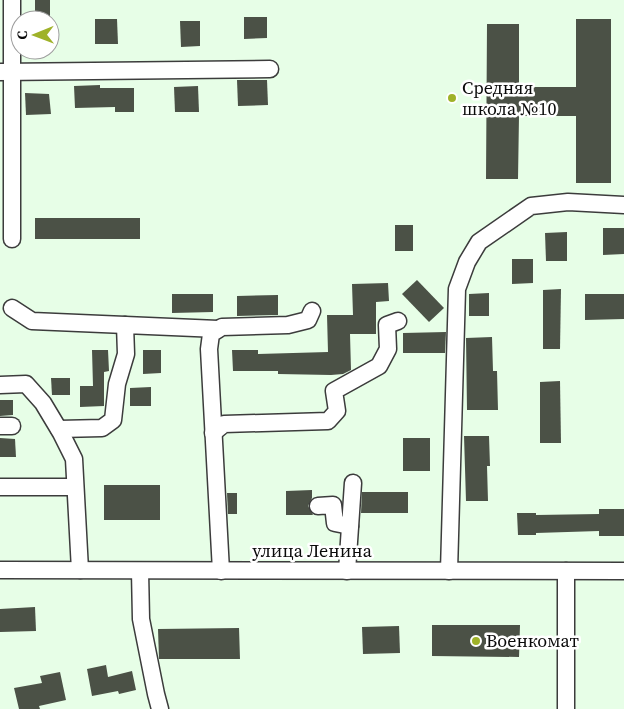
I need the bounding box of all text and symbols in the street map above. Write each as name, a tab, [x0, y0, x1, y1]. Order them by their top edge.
north arrow	[10, 10, 60, 60]
text: С	[12, 30, 32, 40]
place label: Средняя школа №10	[462, 75, 556, 121]
marker: Средняя школа №10	[446, 92, 458, 104]
street label: улица Ленина	[252, 538, 373, 563]
place label: Военкомат	[486, 628, 579, 653]
marker: Военкомат	[470, 635, 482, 647]

